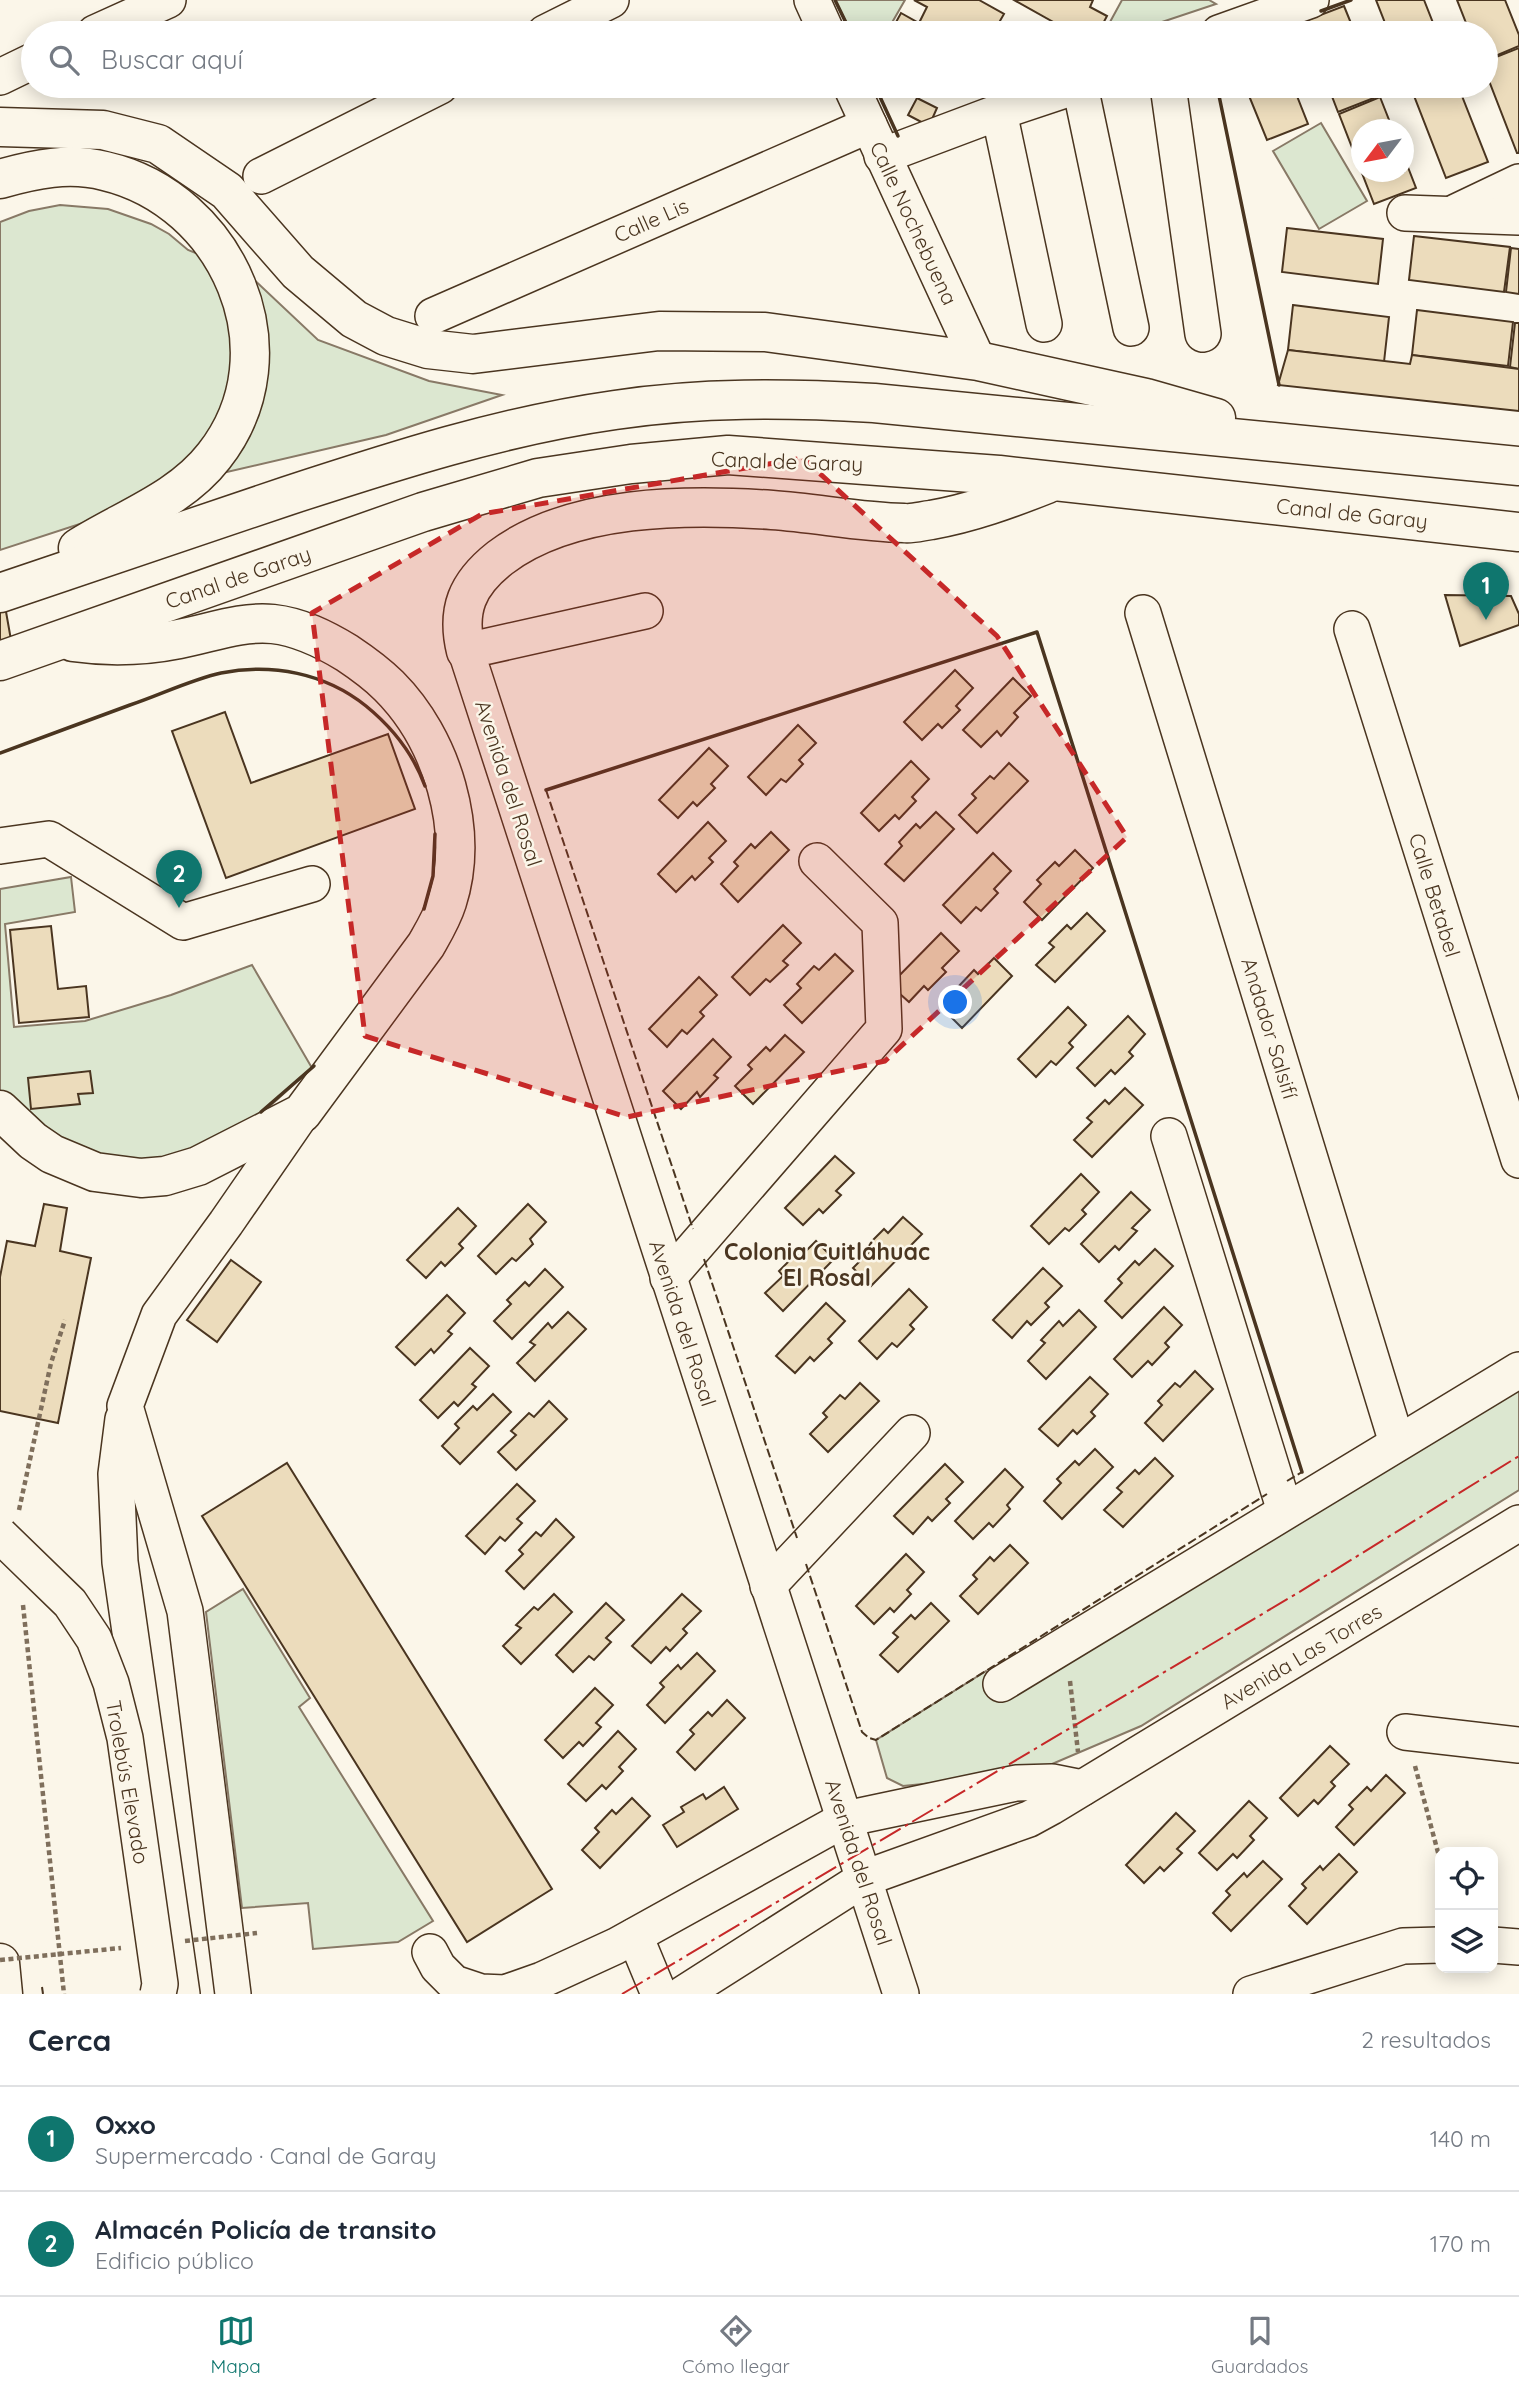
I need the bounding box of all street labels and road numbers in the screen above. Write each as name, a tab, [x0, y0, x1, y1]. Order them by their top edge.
street label: Calle Nochebuena	[865, 137, 963, 309]
street label: Calle Lis	[610, 192, 692, 248]
street label: Canal de Garay	[710, 445, 864, 477]
street label: Canal de Garay	[1275, 492, 1429, 534]
street label: Canal de Garay	[162, 540, 314, 614]
street label: Avenida del Rosal	[470, 697, 548, 869]
street label: Calle Betabel	[1404, 830, 1466, 960]
street label: Andador Salsifí	[1236, 954, 1304, 1102]
street label: Avenida del Rosal	[644, 1237, 722, 1409]
street label: Avenida Las Torres	[1216, 1598, 1386, 1714]
street label: Trolebús Elevado	[101, 1698, 155, 1866]
street label: Avenida del Rosal	[820, 1776, 898, 1948]

